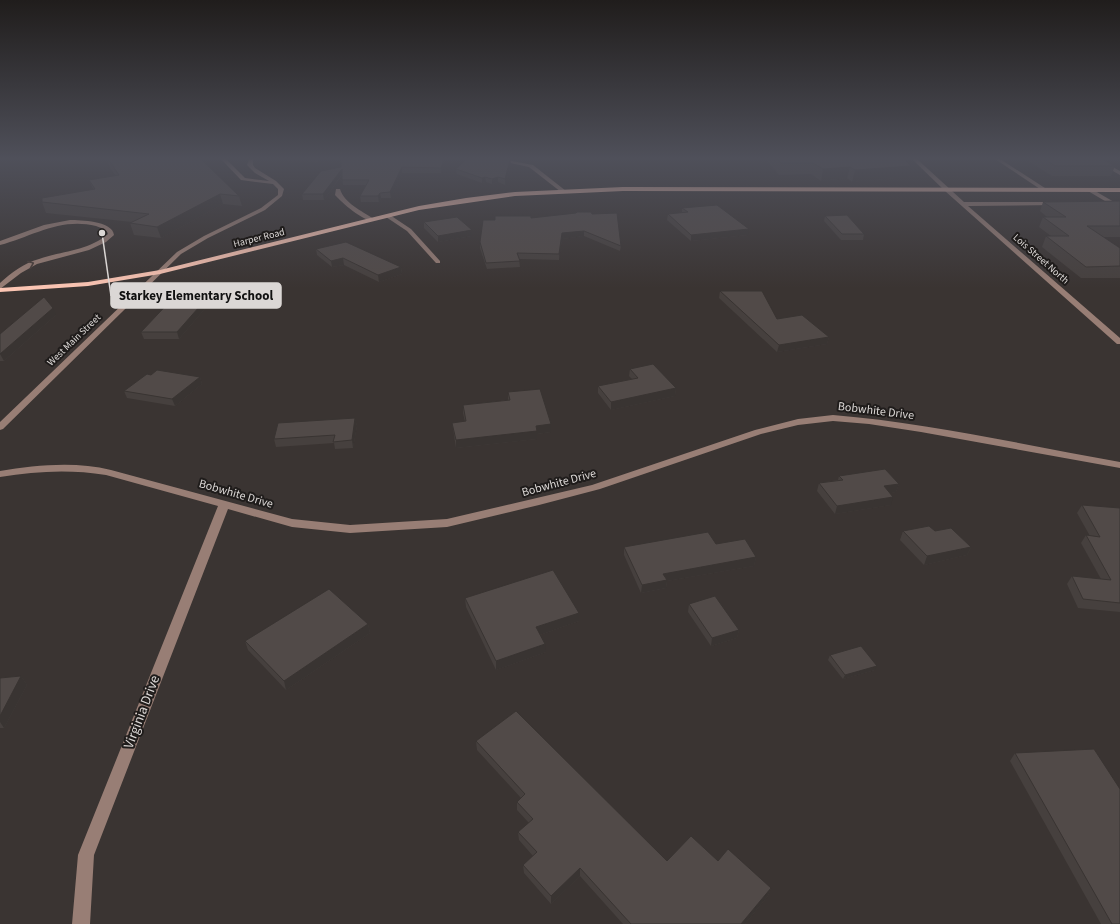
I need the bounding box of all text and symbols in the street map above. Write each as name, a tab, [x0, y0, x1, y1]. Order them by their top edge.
street label: Harper Road	[232, 225, 286, 251]
street label: Lois Street North	[1010, 231, 1072, 287]
one-way arrow	[28, 261, 35, 269]
callout: Starkey Elementary School	[111, 283, 281, 308]
text: Starkey Elementary School	[119, 287, 273, 305]
street label: West Main Street	[44, 310, 104, 369]
street label: Bobwhite Drive	[837, 398, 915, 424]
street label: Bobwhite Drive	[520, 465, 598, 501]
street label: Bobwhite Drive	[197, 475, 275, 513]
street label: Virginia Drive	[119, 672, 165, 752]

